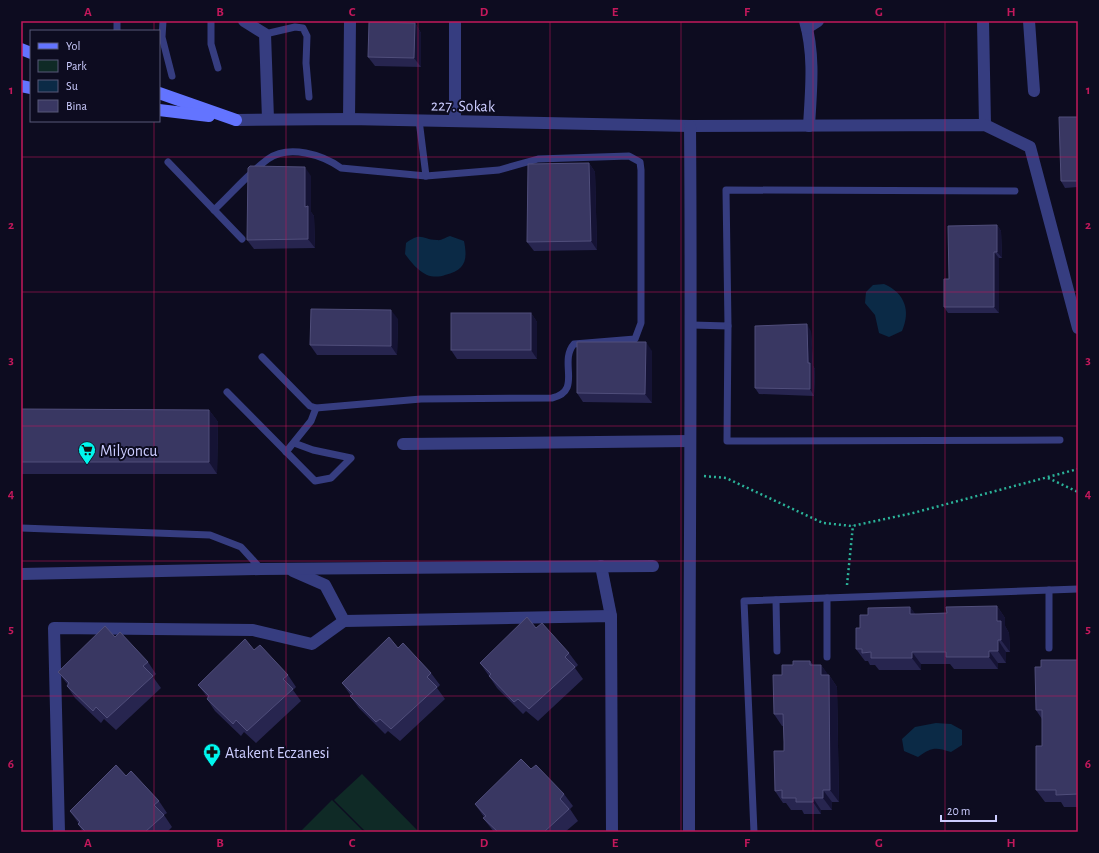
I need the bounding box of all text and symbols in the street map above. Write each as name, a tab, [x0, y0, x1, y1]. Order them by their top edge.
text: A	[84, 6, 92, 19]
text: B	[216, 6, 224, 19]
text: C	[349, 6, 356, 19]
text: D	[480, 6, 489, 19]
text: E	[612, 6, 619, 19]
text: F	[744, 6, 751, 19]
text: G	[875, 6, 883, 19]
text: H	[1006, 6, 1016, 19]
legend	[30, 30, 160, 122]
text: Yol	[66, 40, 80, 52]
text: Park	[66, 60, 87, 72]
text: Su	[66, 80, 78, 92]
text: 1	[9, 84, 13, 97]
text: 1	[1086, 84, 1090, 97]
street label: 227. Sokak	[431, 97, 496, 115]
text: Bina	[66, 100, 88, 112]
text: 2	[8, 219, 14, 232]
text: 2	[1085, 219, 1091, 232]
text: 3	[8, 354, 14, 367]
text: 3	[1085, 354, 1091, 367]
supermarket icon: Milyoncu	[77, 440, 97, 465]
place label: Milyoncu	[100, 443, 157, 460]
text: 4	[8, 488, 15, 501]
text: 4	[1085, 488, 1092, 501]
text: 5	[8, 623, 14, 636]
text: 5	[1085, 623, 1091, 636]
pharmacy icon: Atakent Eczanesi	[202, 742, 222, 767]
place label: Atakent Eczanesi	[225, 745, 330, 761]
text: 6	[8, 758, 14, 771]
text: 6	[1085, 758, 1091, 771]
scale bar	[941, 797, 996, 823]
text: 20 m	[947, 805, 970, 817]
text: A	[84, 837, 92, 850]
text: B	[216, 837, 224, 850]
text: C	[349, 837, 356, 850]
text: D	[480, 837, 489, 850]
text: E	[612, 837, 619, 850]
text: F	[744, 837, 751, 850]
text: G	[875, 837, 883, 850]
text: H	[1006, 837, 1016, 850]

